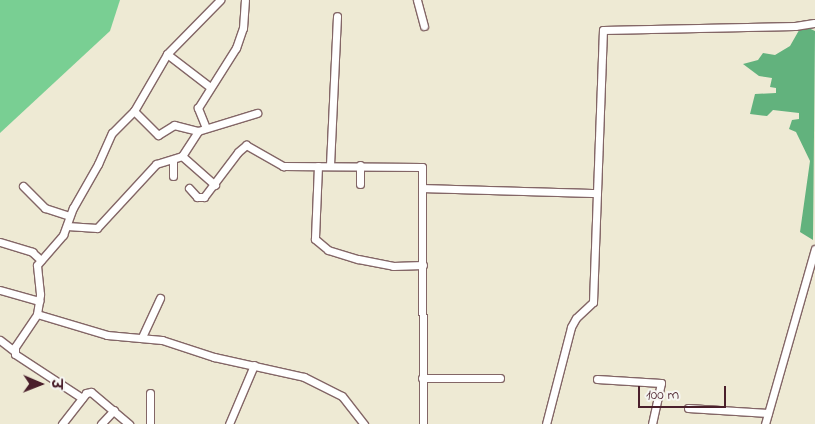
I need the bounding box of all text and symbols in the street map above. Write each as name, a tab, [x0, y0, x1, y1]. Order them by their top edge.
north arrow	[15, 359, 65, 409]
scale bar	[640, 376, 728, 408]
text: उ	[45, 379, 66, 389]
text: 100 m	[646, 384, 679, 406]

